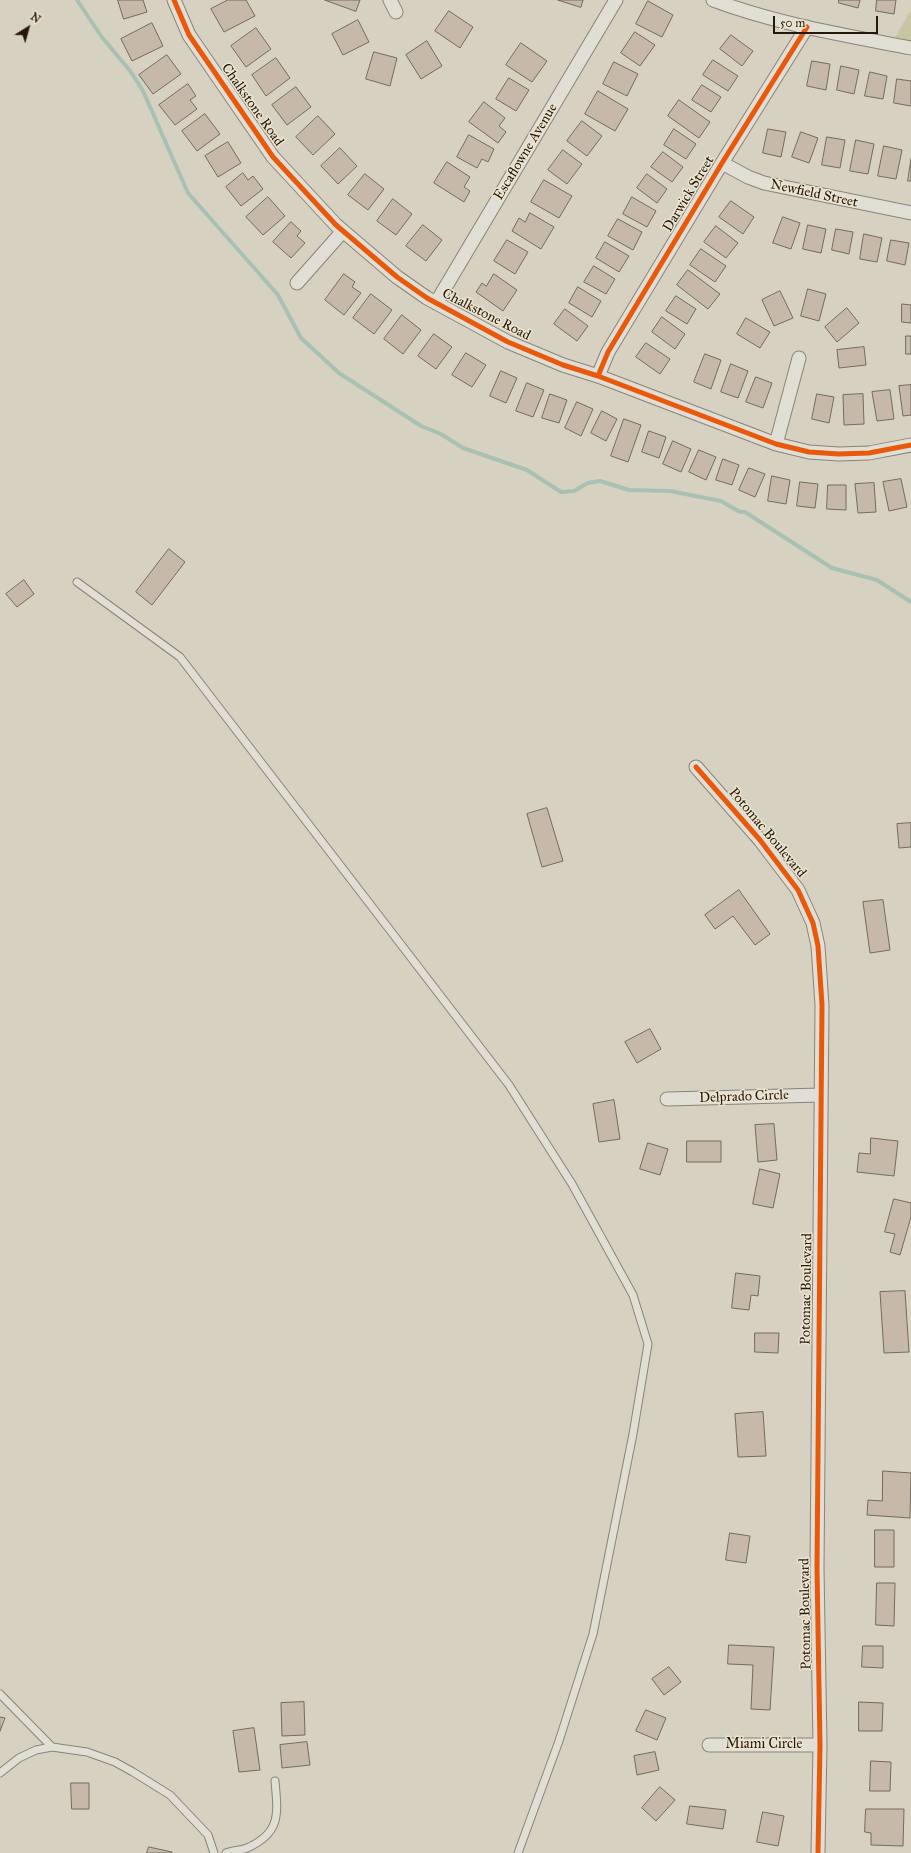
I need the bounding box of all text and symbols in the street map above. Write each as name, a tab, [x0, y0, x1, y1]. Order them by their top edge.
north arrow	[8, 8, 48, 48]
scale bar	[775, 8, 880, 34]
text: N	[28, 10, 43, 26]
text: 50 m	[780, 16, 805, 30]
street label: Chalkstone Road	[217, 60, 287, 150]
street label: Escaflowne Avenue	[491, 101, 561, 203]
street label: Darwick Street	[660, 153, 718, 235]
street label: Newfield Street	[769, 177, 859, 211]
street label: Chalkstone Road	[439, 285, 533, 345]
street label: Potomac Boulevard	[725, 785, 809, 881]
street label: Delprado Circle	[699, 1087, 789, 1107]
street label: Potomac Boulevard	[798, 1233, 816, 1345]
street label: Potomac Boulevard	[797, 1558, 815, 1670]
street label: Miami Circle	[726, 1737, 802, 1753]

